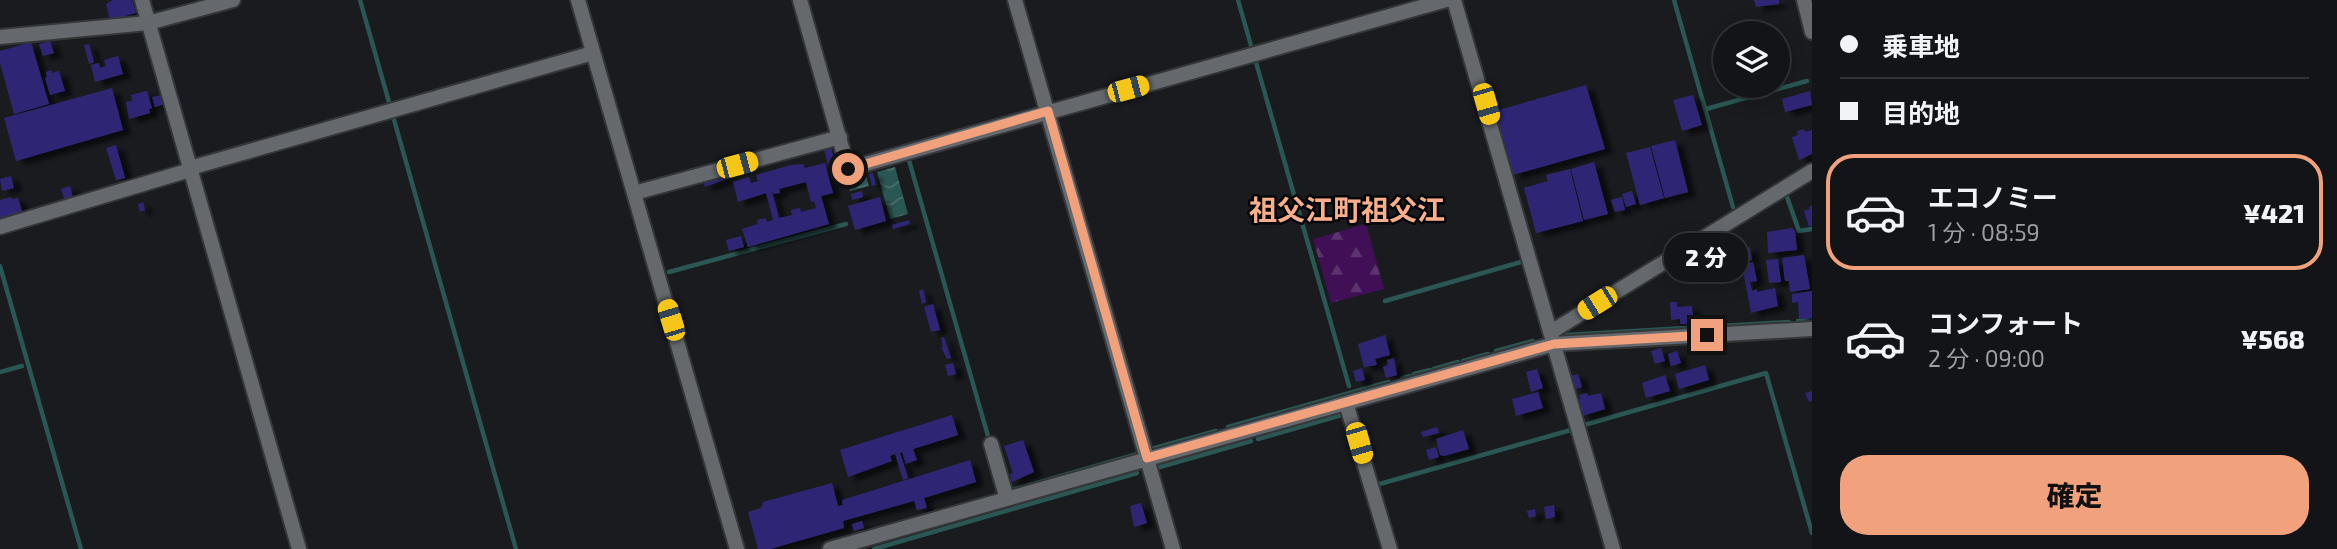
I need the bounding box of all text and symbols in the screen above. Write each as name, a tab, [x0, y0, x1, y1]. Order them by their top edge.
map controls	[1713, 21, 1790, 98]
button: layers	[1713, 21, 1790, 98]
text: 乗車地	[1882, 30, 1960, 61]
car	[1105, 73, 1152, 105]
car	[1471, 81, 1502, 127]
text: 目的地	[1882, 97, 1960, 128]
car	[714, 149, 761, 181]
route start	[832, 153, 864, 185]
icon: car	[1844, 181, 1907, 244]
text: エコノミー	[1928, 181, 2058, 212]
district label: 祖父江町祖父江	[1249, 192, 1445, 226]
text: ¥421	[2243, 197, 2305, 228]
text: 1 分 · 08:59	[1928, 218, 2040, 246]
callout: 2 分	[1665, 233, 1749, 282]
text: 2 分	[1685, 243, 1727, 271]
car	[1574, 283, 1621, 323]
car	[655, 297, 688, 343]
icon: car	[1844, 307, 1907, 370]
text: コンフォート	[1928, 307, 2083, 338]
route end	[1691, 319, 1723, 351]
text: ¥568	[2240, 323, 2305, 354]
text: 2 分 · 09:00	[1928, 344, 2045, 372]
car	[1344, 420, 1375, 466]
button: 確定	[1840, 455, 2309, 535]

